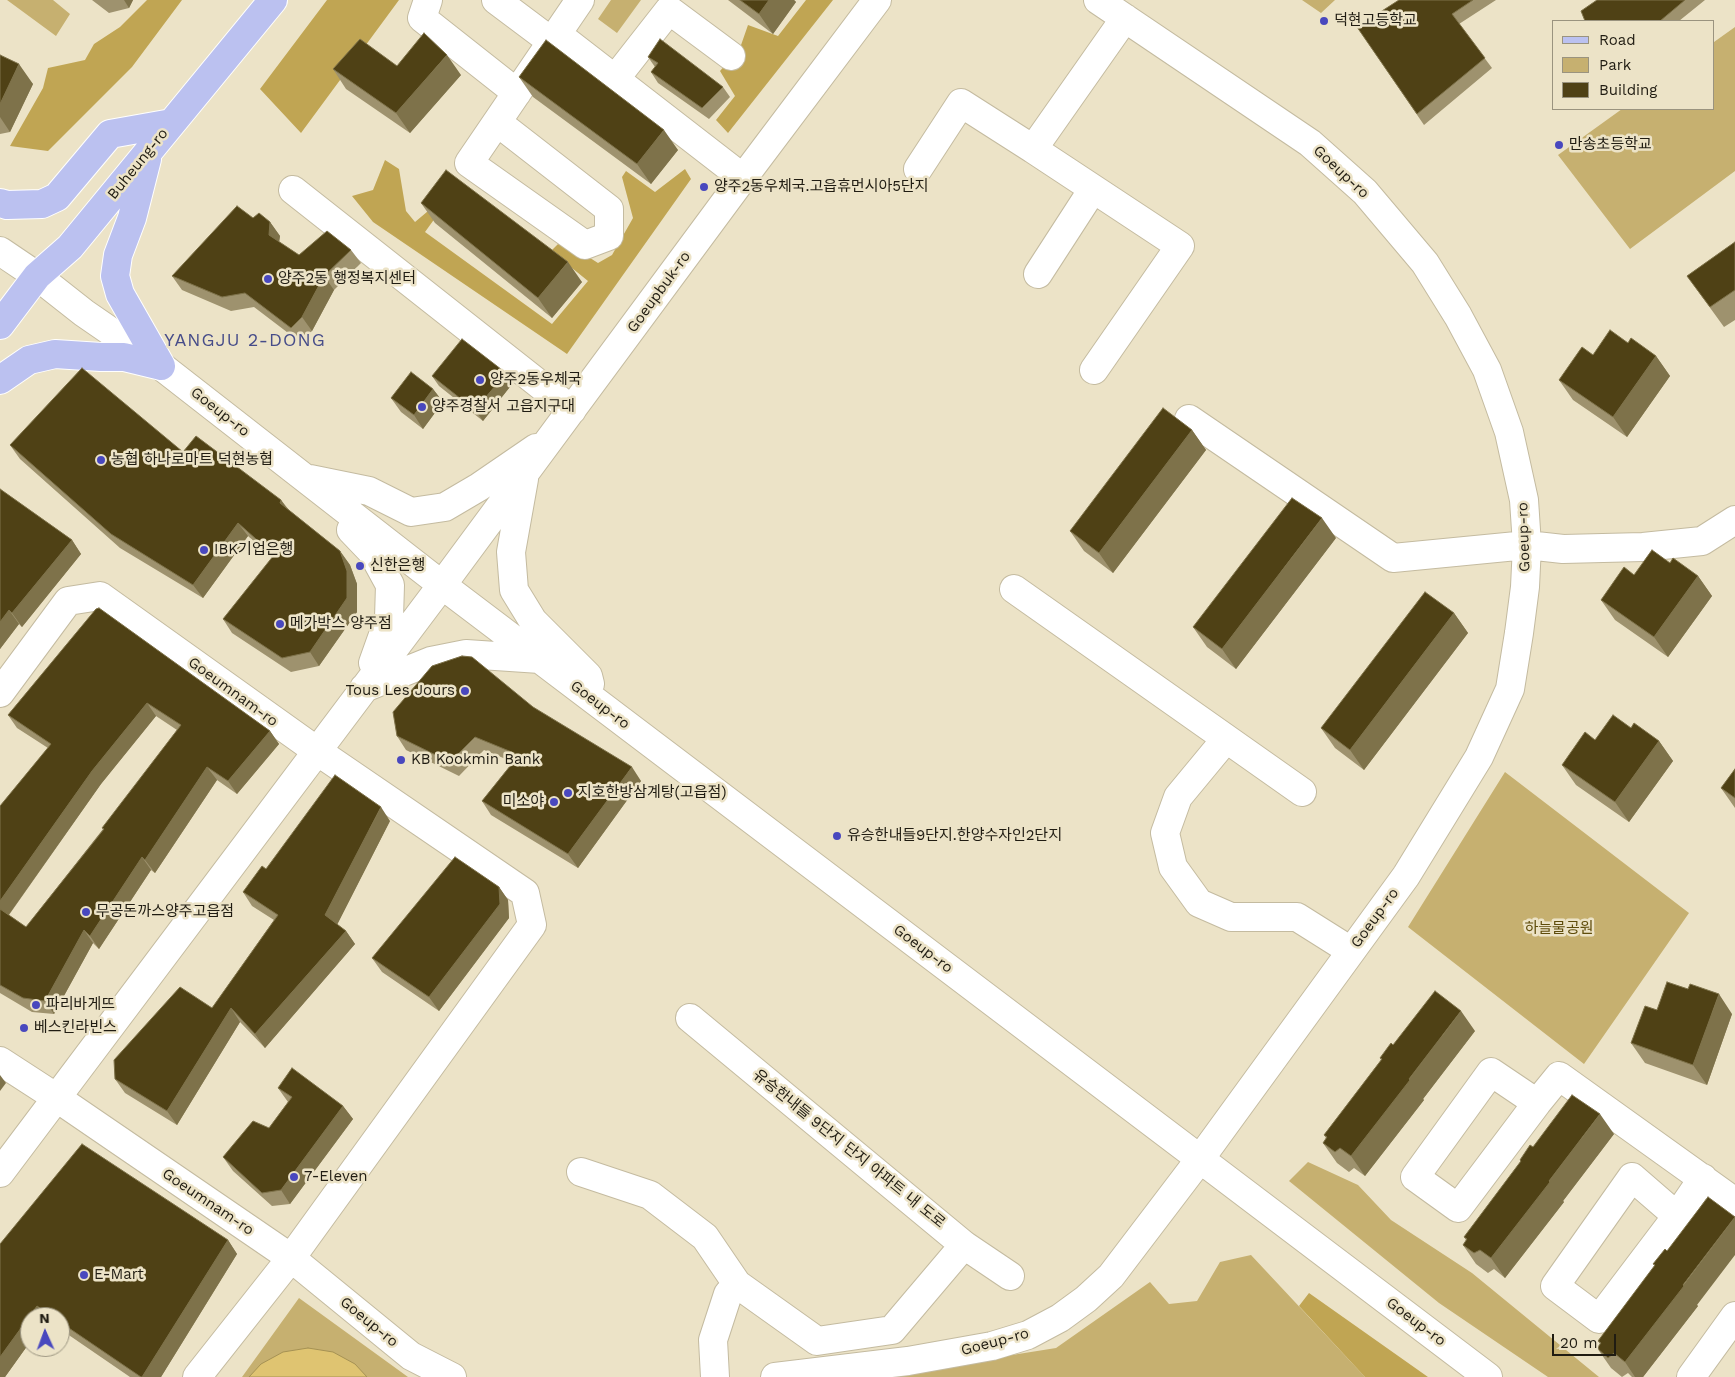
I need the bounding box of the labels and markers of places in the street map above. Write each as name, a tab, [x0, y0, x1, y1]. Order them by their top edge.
place label: 덕현고등학교	[1334, 12, 1417, 30]
marker: 덕현고등학교	[1318, 15, 1330, 27]
place label: 만송초등학교	[1569, 136, 1652, 154]
marker: 만송초등학교	[1553, 139, 1565, 151]
place label: 양주2동우체국.고읍휴먼시아5단지	[714, 178, 929, 196]
marker: 양주2동우체국.고읍휴먼시아5단지	[698, 181, 710, 193]
place label: 양주2동 행정복지센터	[278, 270, 416, 288]
marker: 양주2동 행정복지센터	[262, 273, 274, 285]
place label: 양주2동우체국	[490, 371, 582, 389]
marker: 양주2동우체국	[474, 374, 486, 386]
place label: 양주경찰서 고읍지구대	[432, 398, 575, 416]
marker: 양주경찰서 고읍지구대	[416, 401, 428, 413]
place label: 농협 하나로마트 덕현농협	[111, 451, 273, 469]
marker: 농협 하나로마트 덕현농협	[95, 454, 107, 466]
place label: IBK기업은행	[214, 541, 293, 559]
marker: IBK기업은행	[198, 544, 210, 556]
place label: 신한은행	[370, 557, 425, 575]
marker: 신한은행	[354, 560, 366, 572]
place label: 메가박스 양주점	[290, 615, 392, 633]
marker: 메가박스 양주점	[274, 618, 286, 630]
place label: Tous Les Jours	[346, 682, 455, 700]
marker: Tous Les Jours	[459, 685, 471, 697]
place label: KB Kookmin Bank	[411, 751, 540, 769]
marker: KB Kookmin Bank	[395, 754, 407, 766]
place label: 지호한방삼계탕(고읍점)	[578, 784, 726, 802]
marker: 지호한방삼계탕(고읍점)	[562, 787, 574, 799]
place label: 미소야	[503, 793, 544, 811]
marker: 미소야	[548, 796, 560, 808]
place label: 유승한내들9단지.한양수자인2단지	[847, 827, 1062, 845]
marker: 유승한내들9단지.한양수자인2단지	[831, 830, 843, 842]
place label: 무공돈까스양주고읍점	[96, 903, 234, 921]
marker: 무공돈까스양주고읍점	[80, 906, 92, 918]
place label: 파리바게뜨	[46, 996, 115, 1014]
marker: 파리바게뜨	[30, 999, 42, 1011]
place label: 베스킨라빈스	[34, 1019, 117, 1037]
marker: 베스킨라빈스	[18, 1022, 30, 1034]
place label: 7-Eleven	[304, 1168, 368, 1186]
marker: 7-Eleven	[288, 1171, 300, 1183]
place label: E-Mart	[94, 1266, 144, 1284]
marker: E-Mart	[78, 1269, 90, 1281]

